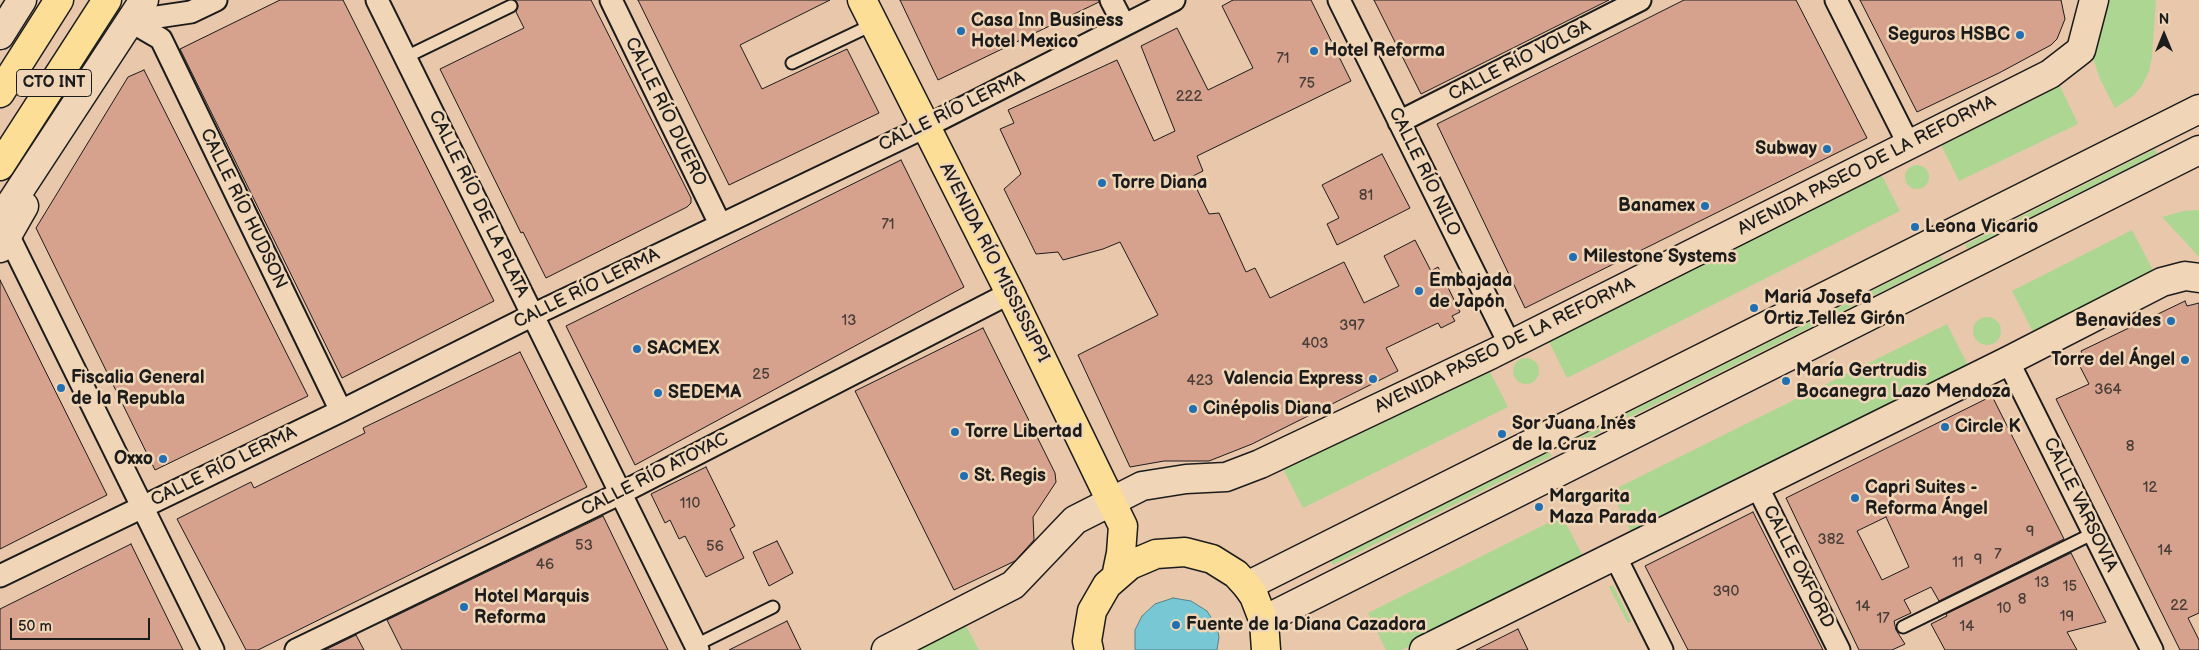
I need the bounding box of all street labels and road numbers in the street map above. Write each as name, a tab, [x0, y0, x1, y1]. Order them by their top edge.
street label: CALLE RÍO VOLGA	[1445, 16, 1595, 106]
street label: CALLE RÍO DUERO	[620, 34, 710, 190]
street label: CALLE RÍO LERMA	[875, 67, 1029, 157]
road number: CTO INT	[17, 70, 92, 96]
street label: AVENIDA PASEO DE LA REFORMA	[1734, 91, 2000, 241]
street label: CALLE RÍO NILO	[1383, 104, 1465, 240]
street label: CALLE RÍO DE LA PLATA	[423, 107, 533, 301]
street label: CALLE RÍO HUDSON	[195, 125, 291, 293]
street label: AVENIDA RÍO MISSISSIPPI	[934, 160, 1054, 366]
street label: CALLE RÍO LERMA	[510, 244, 664, 334]
street label: AVENIDA PASEO DE LA REFORMA	[1371, 273, 1639, 419]
street label: CALLE RÍO LERMA	[147, 422, 301, 512]
street label: CALLE RÍO ATOYAC	[578, 429, 732, 521]
street label: CALLE VARSOVIA	[2038, 434, 2122, 576]
street label: CALLE OXFORD	[1758, 502, 1838, 632]

